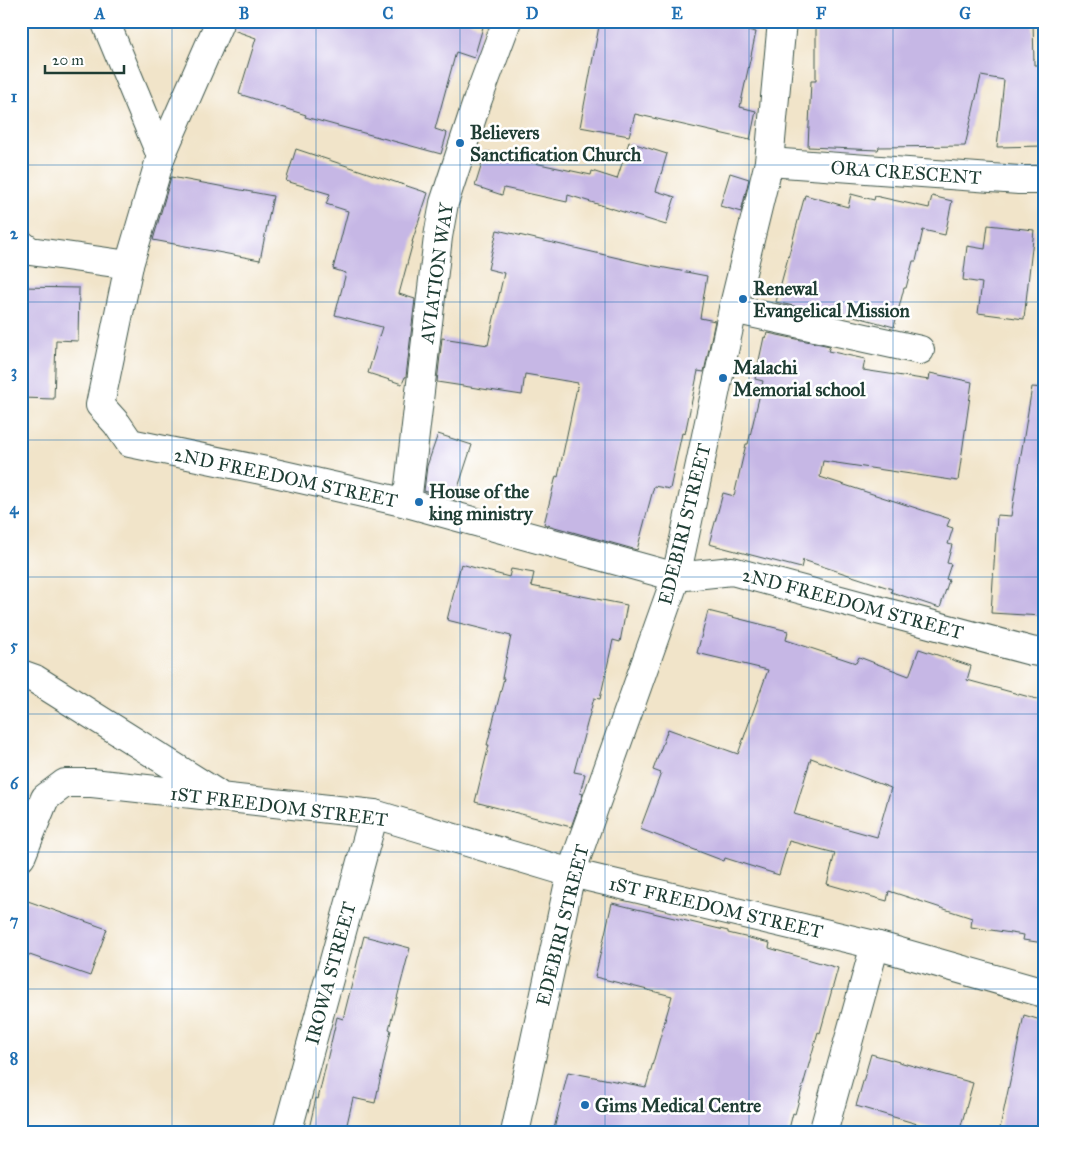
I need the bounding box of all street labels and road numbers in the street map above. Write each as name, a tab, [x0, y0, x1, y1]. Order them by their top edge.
street label: ORA CRESCENT	[830, 156, 982, 189]
street label: AVIATION WAY	[415, 200, 458, 346]
street label: EDEBIRI STREET	[653, 441, 716, 607]
street label: 2ND FREEDOM STREET	[172, 443, 400, 512]
street label: 2ND FREEDOM STREET	[740, 563, 966, 644]
street label: 1ST FREEDOM STREET	[169, 782, 389, 831]
street label: EDEBIRI STREET	[531, 842, 594, 1008]
street label: 1ST FREEDOM STREET	[607, 872, 825, 943]
street label: IROWA STREET	[300, 899, 361, 1047]

